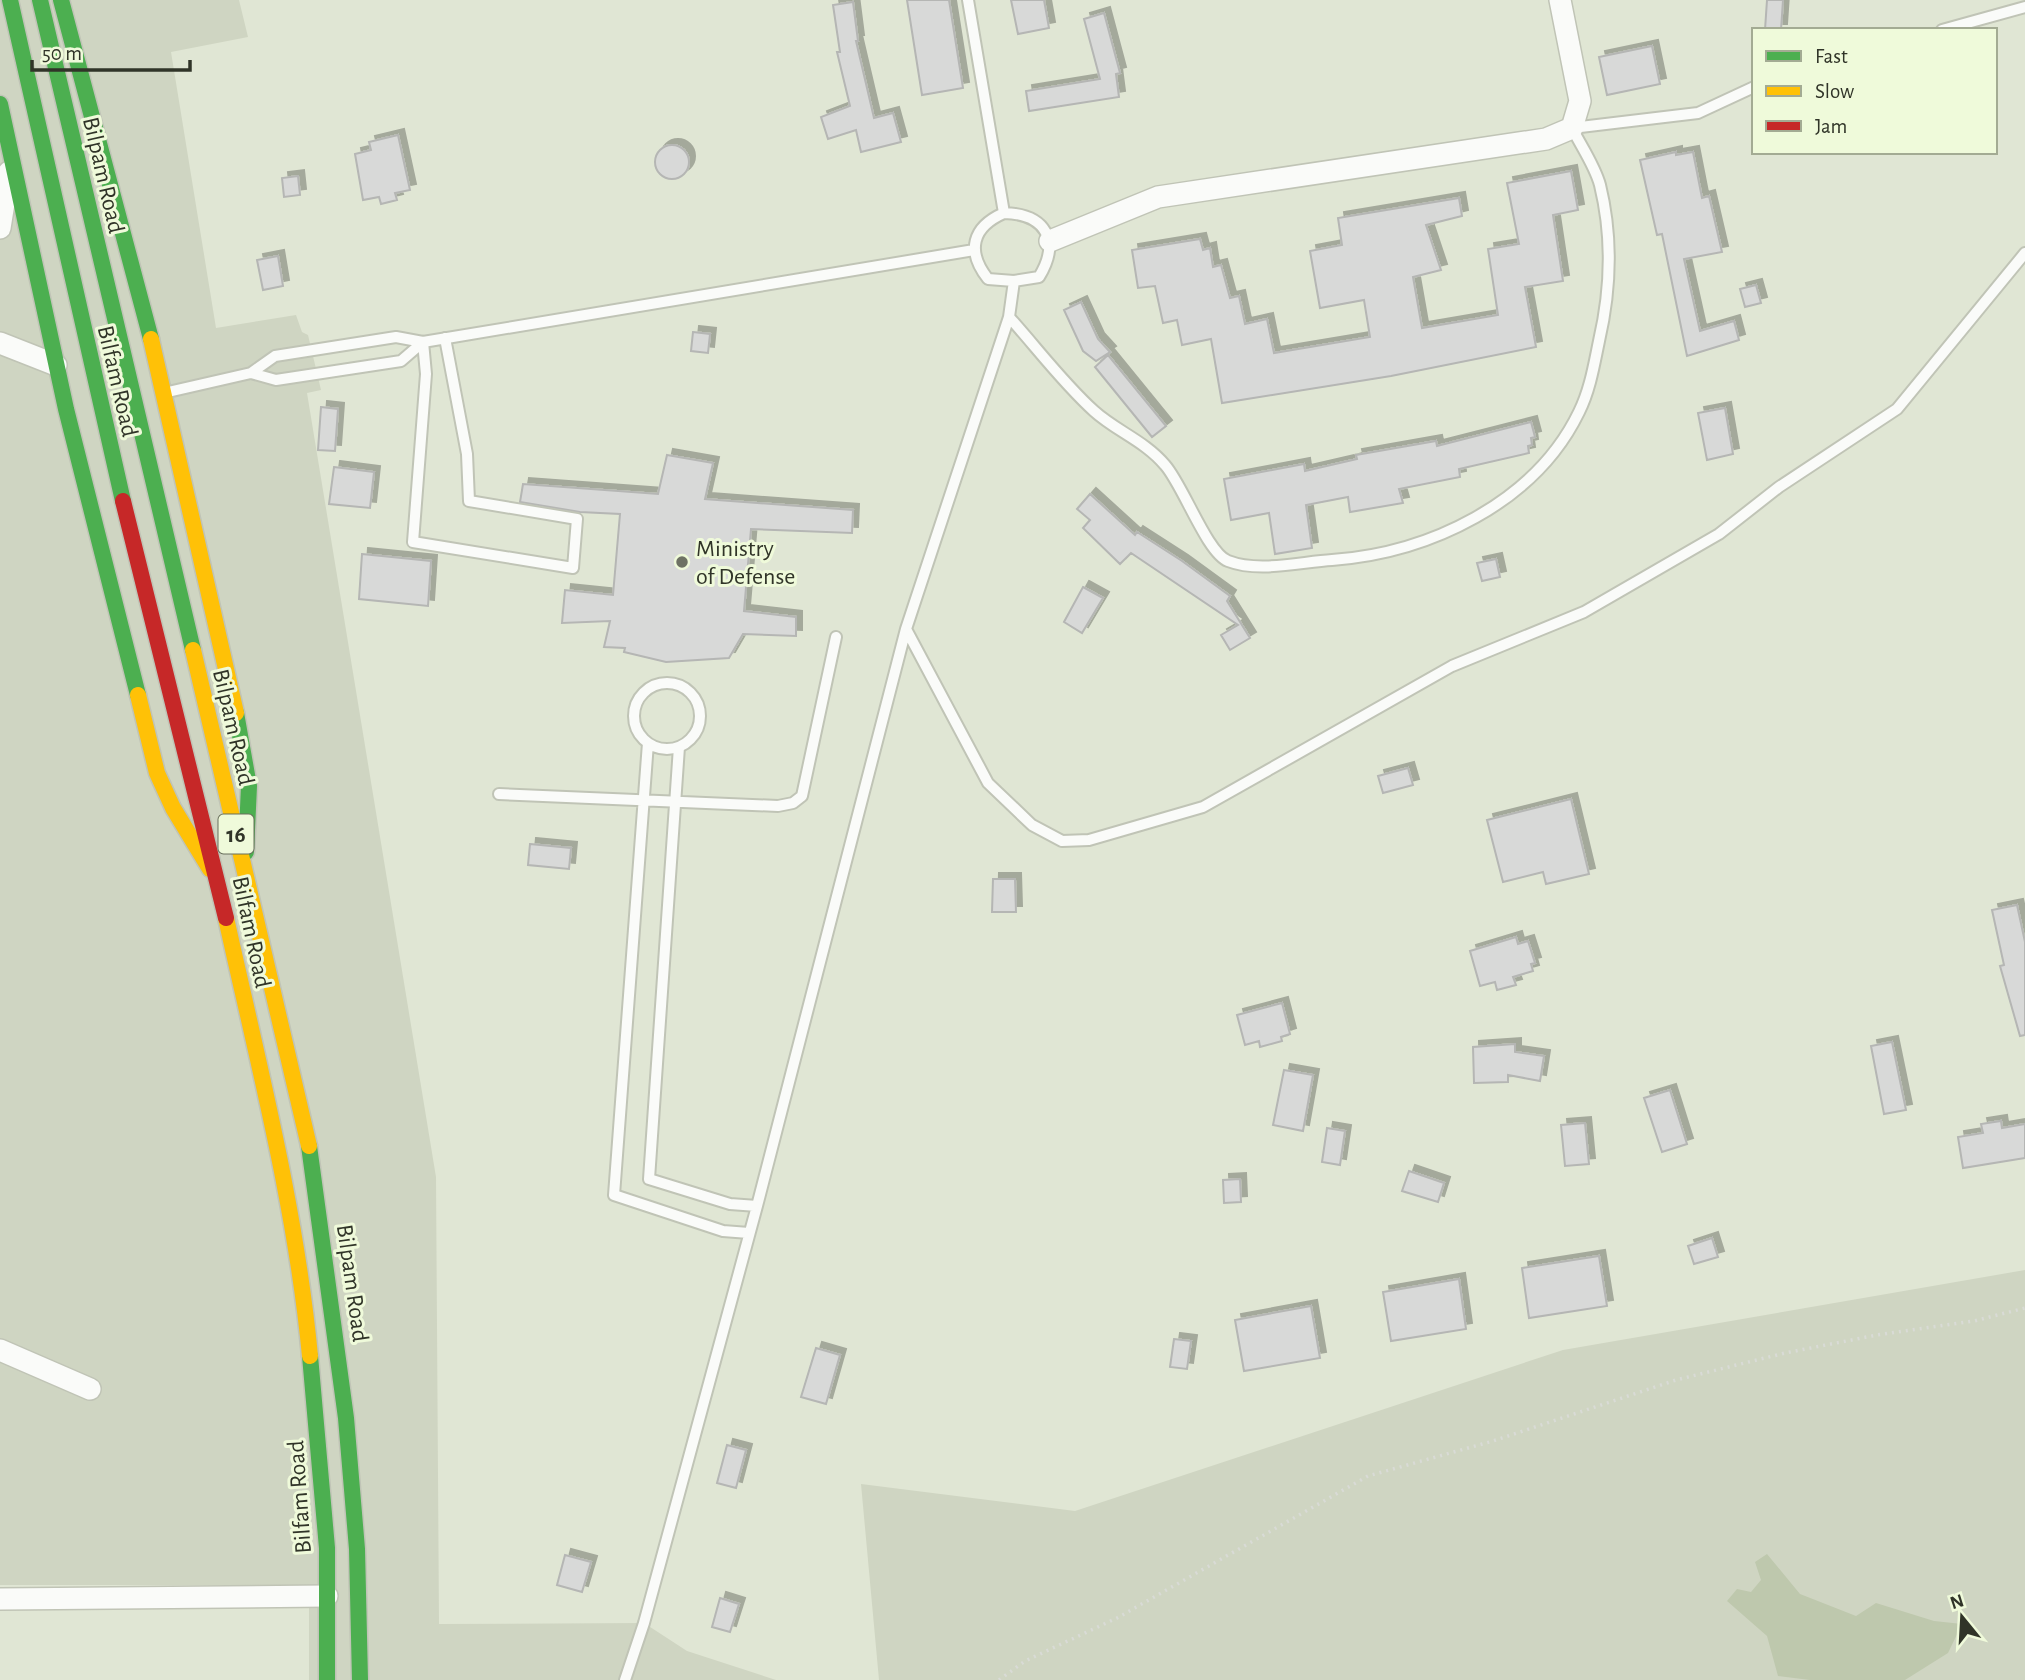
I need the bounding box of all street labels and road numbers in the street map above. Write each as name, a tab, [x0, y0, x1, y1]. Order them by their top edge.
street label: Bilpam Road	[78, 115, 128, 236]
street label: Bilfam Road	[93, 323, 141, 439]
street label: Bilpam Road	[208, 667, 258, 788]
road number: 16	[218, 814, 254, 854]
street label: Bilfam Road	[227, 874, 275, 990]
street label: Bilpam Road	[332, 1223, 372, 1344]
street label: Bilfam Road	[284, 1440, 316, 1554]

